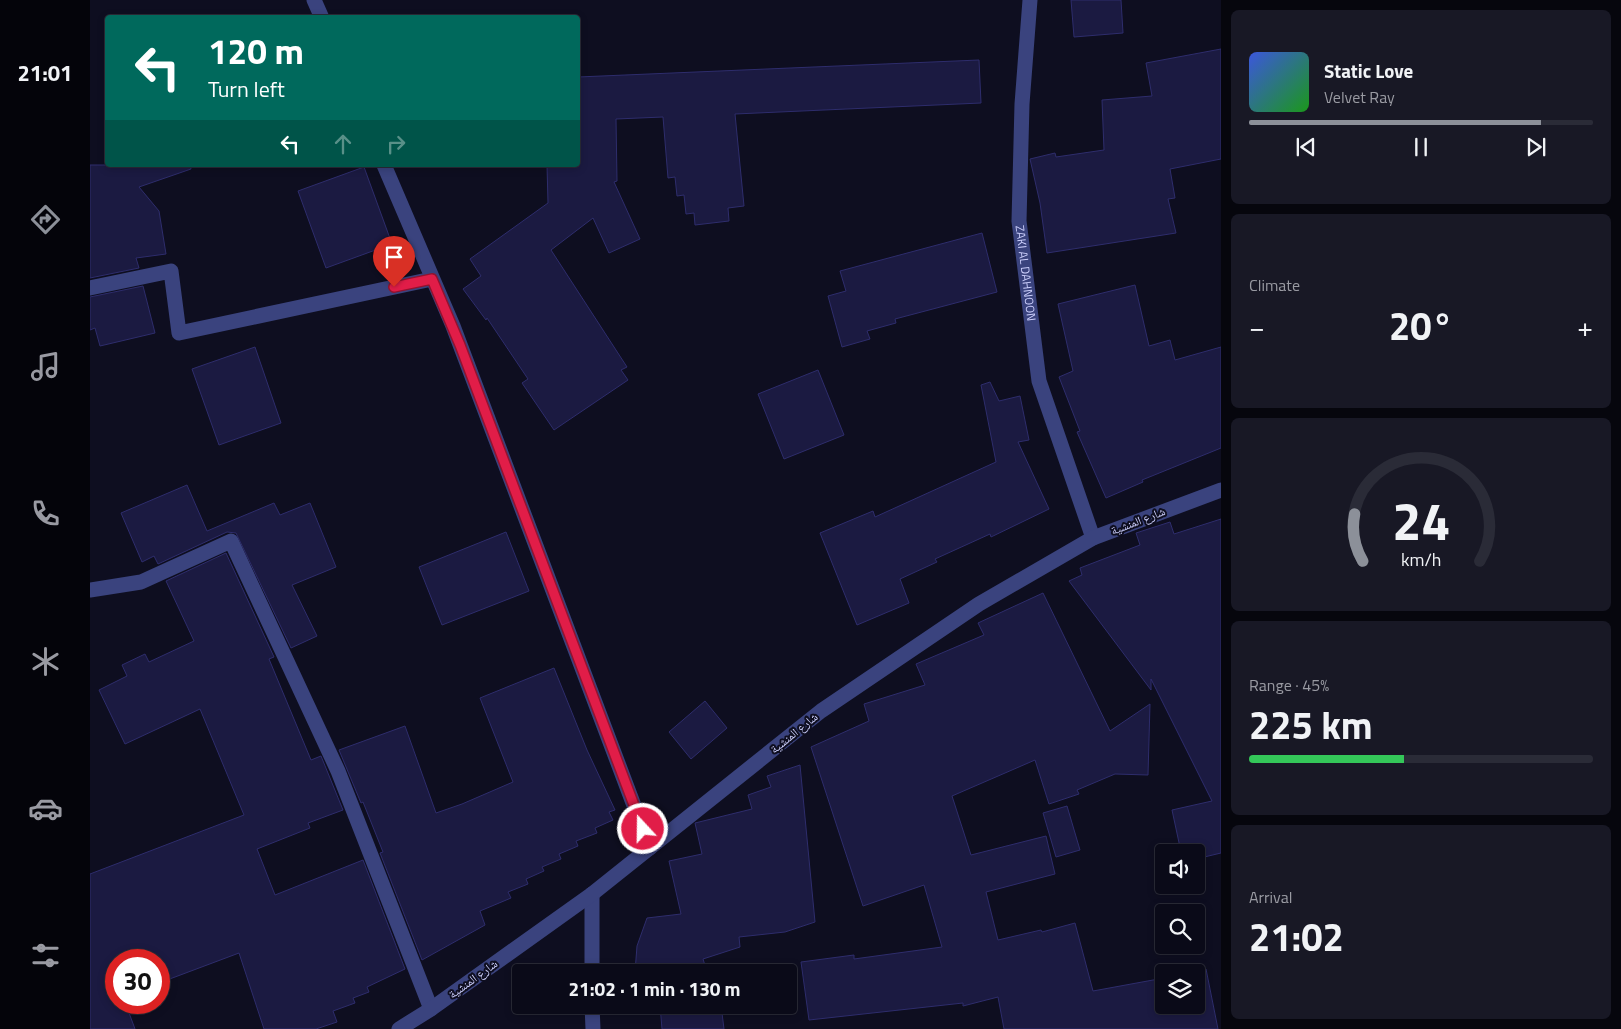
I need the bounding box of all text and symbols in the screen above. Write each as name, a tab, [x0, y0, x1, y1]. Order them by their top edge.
text: 120 m	[208, 24, 304, 78]
icon: left	[125, 35, 190, 100]
text: 21:01	[18, 56, 72, 90]
text: Static Love	[1324, 56, 1413, 85]
text: Turn left	[208, 72, 285, 106]
text: Velvet Ray	[1324, 85, 1395, 109]
icon: left	[276, 130, 304, 158]
icon: ahead	[329, 130, 357, 158]
icon: right	[382, 130, 410, 158]
icon: previous	[1292, 133, 1320, 161]
icon: pause	[1407, 133, 1435, 161]
icon: next	[1522, 133, 1550, 161]
icon: directions	[28, 202, 63, 237]
street label: ZAKI AL DAHNOON	[1011, 224, 1041, 322]
pin	[373, 236, 415, 287]
icon: arrive	[380, 243, 408, 271]
text: Climate	[1249, 273, 1300, 297]
text: 20°	[1389, 297, 1453, 355]
text: −	[1249, 305, 1265, 348]
text: +	[1577, 305, 1593, 348]
icon: music	[28, 349, 63, 384]
text: 24	[1392, 481, 1450, 560]
icon: phone	[28, 496, 63, 531]
street label: شارع المنشية	[1108, 501, 1168, 540]
text: km/h	[1401, 546, 1441, 573]
icon: climate	[28, 644, 63, 679]
text: Range · 45%	[1249, 673, 1329, 697]
text: 225 km	[1249, 696, 1373, 754]
street label: شارع المنشية	[766, 707, 822, 758]
icon: car	[28, 791, 63, 826]
position arrow	[616, 802, 668, 854]
map controls	[1155, 844, 1205, 1014]
button: sound	[1155, 844, 1205, 894]
text: Arrival	[1249, 885, 1292, 909]
button: search	[1155, 904, 1205, 954]
text: 21:02	[1249, 908, 1344, 966]
icon: filters	[28, 938, 63, 973]
speed limit sign: 30	[105, 949, 170, 1014]
street label: شارع المنشية	[444, 954, 501, 1003]
button: layers	[1155, 964, 1205, 1014]
text: 21:02 · 1 min · 130 m	[568, 974, 741, 1003]

